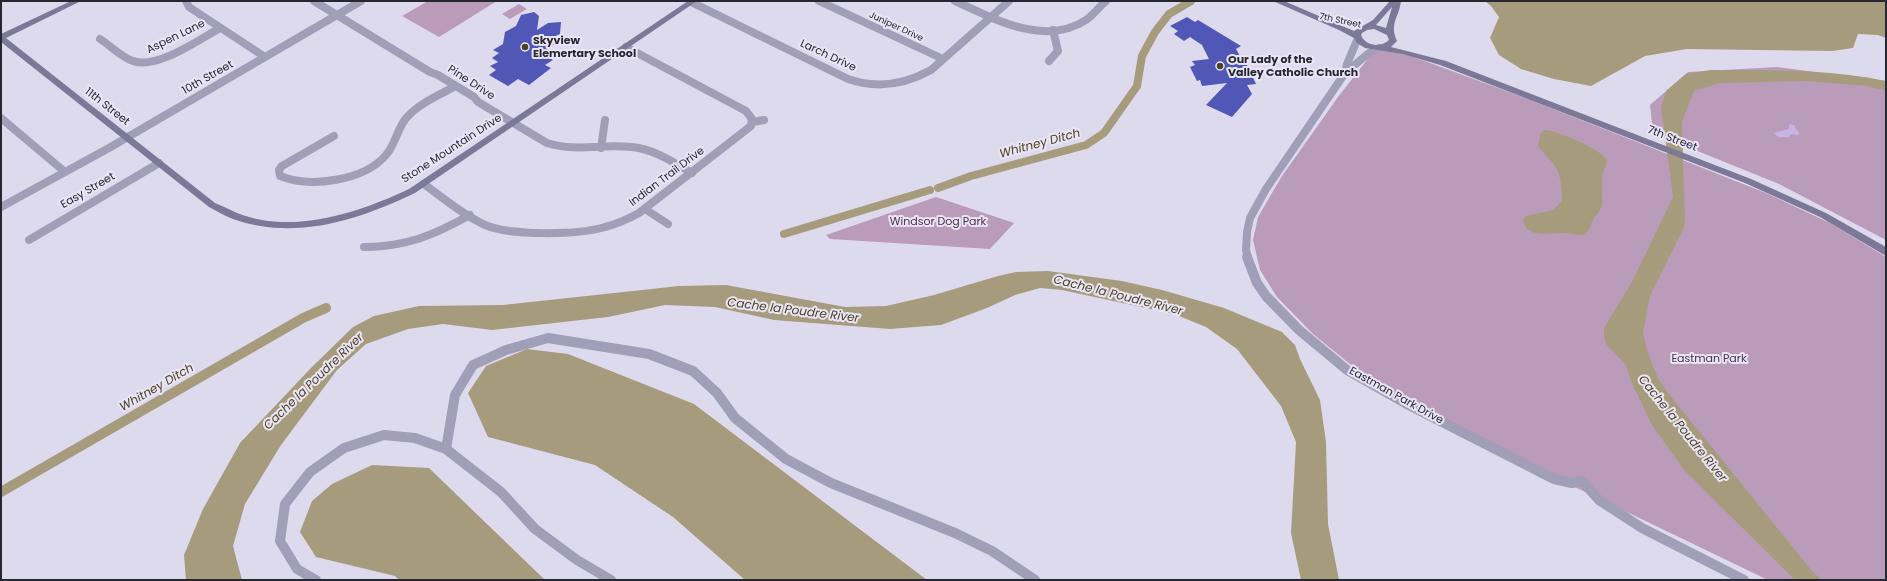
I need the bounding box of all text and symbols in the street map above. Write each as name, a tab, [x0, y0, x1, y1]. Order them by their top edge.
street label: Juniper Drive	[867, 10, 925, 44]
street label: 7th Street	[1318, 11, 1362, 31]
street label: Aspen Lane	[145, 17, 207, 57]
place label: Skyview Elemertary School	[533, 34, 636, 60]
street label: Larch Drive	[798, 37, 858, 75]
marker: Skyview Elemertary School	[520, 42, 530, 52]
place label: Our Lady of the Valley Catholic Church	[1228, 53, 1358, 79]
street label: 10th Street	[180, 58, 236, 98]
marker: Our Lady of the Valley Catholic Church	[1215, 61, 1225, 71]
street label: Pine Drive	[445, 63, 497, 103]
street label: 11th Street	[82, 85, 132, 129]
street label: Stone Mountain Drive	[400, 112, 504, 186]
street label: 7th Street	[1645, 123, 1699, 155]
water label: Whitney Ditch	[998, 126, 1082, 162]
street label: Indian Trail Drive	[627, 144, 707, 210]
street label: Easy Street	[59, 170, 117, 212]
park label: Windsor Dog Park	[890, 215, 986, 229]
water label: Cache la Poudre River	[1052, 273, 1184, 319]
water label: Cache la Poudre River	[726, 296, 860, 326]
water label: Cache la Poudre River	[261, 331, 367, 433]
park label: Eastman Park	[1671, 352, 1747, 366]
water label: Whitney Ditch	[117, 361, 197, 415]
street label: Eastman Park Drive	[1347, 365, 1445, 427]
water label: Cache la Poudre River	[1635, 373, 1729, 485]

